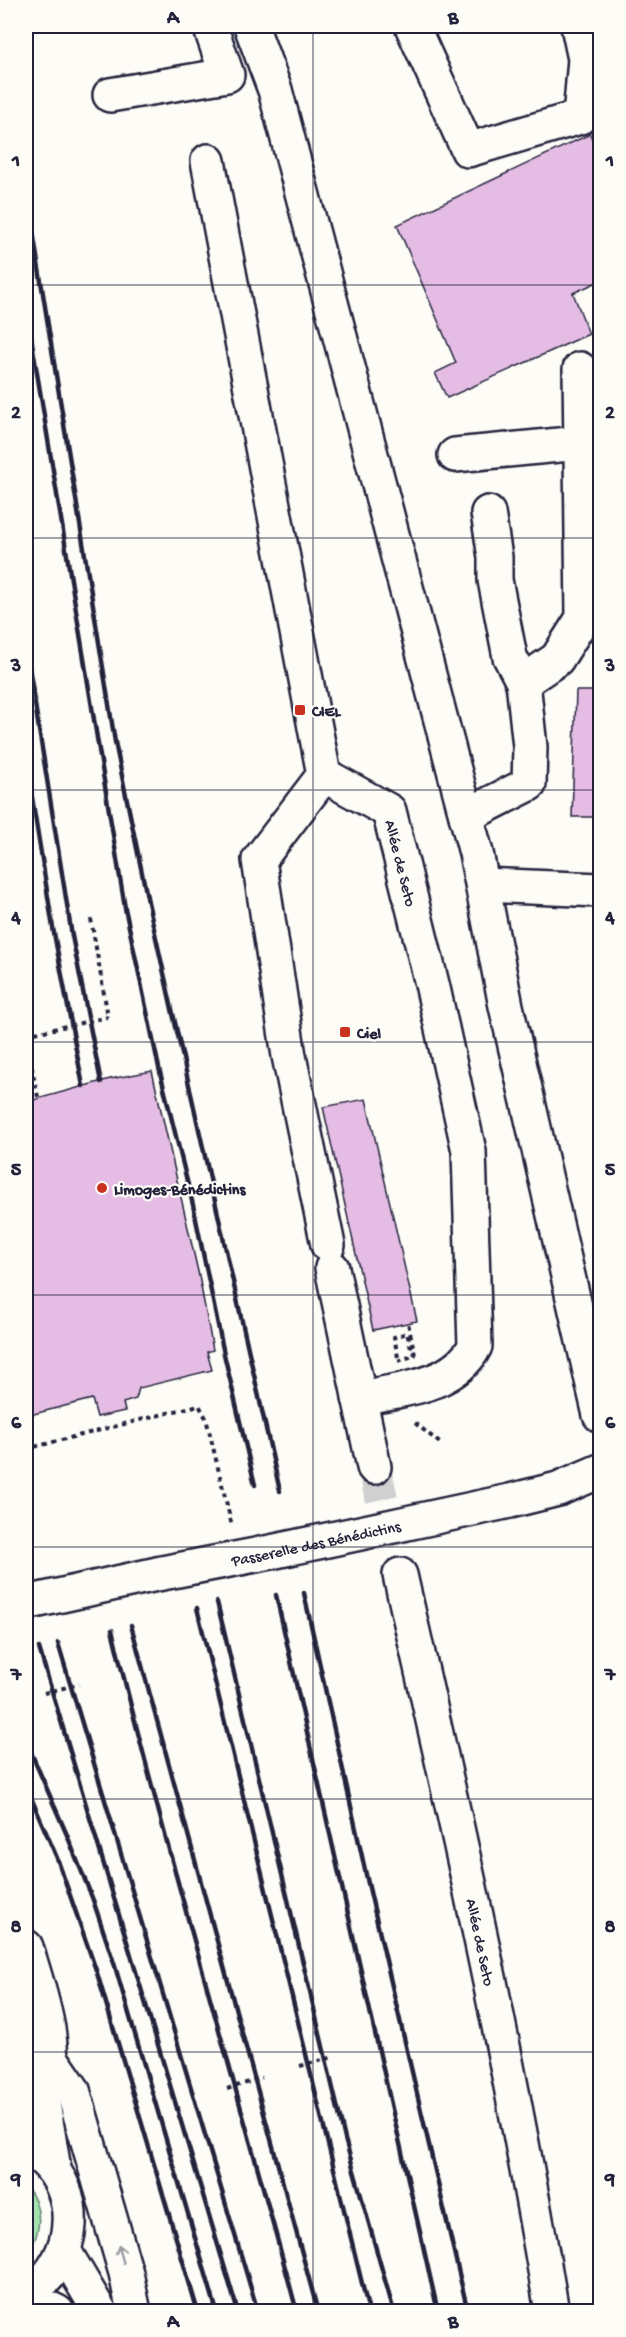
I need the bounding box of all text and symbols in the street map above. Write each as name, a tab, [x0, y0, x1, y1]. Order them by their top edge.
text: A	[166, 8, 181, 31]
text: B	[447, 8, 459, 31]
text: 1	[11, 151, 20, 174]
text: 1	[605, 151, 614, 174]
text: 2	[11, 403, 21, 426]
text: 2	[605, 403, 615, 426]
text: 3	[10, 656, 21, 679]
text: 3	[604, 656, 615, 679]
marker: CIEL	[293, 703, 307, 717]
place label: CIEL	[311, 704, 341, 723]
street label: Allée de Seto	[379, 818, 418, 909]
text: 4	[10, 908, 21, 931]
text: 4	[604, 908, 615, 931]
marker: Ciel	[338, 1025, 352, 1039]
place label: Ciel	[356, 1026, 381, 1045]
text: 5	[11, 1160, 22, 1183]
text: 5	[605, 1160, 616, 1183]
marker: Limoges-Bénédictins	[95, 1181, 109, 1195]
place label: Limoges-Bénédictins	[114, 1182, 246, 1201]
text: 6	[11, 1413, 22, 1436]
text: 6	[605, 1413, 616, 1436]
street label: Passerelle des Bénédictins	[229, 1518, 404, 1573]
text: 7	[10, 1665, 23, 1688]
text: 7	[604, 1665, 617, 1688]
street label: Allée de Seto	[460, 1897, 497, 1988]
text: 8	[11, 1917, 22, 1940]
text: 8	[605, 1917, 616, 1940]
text: 9	[10, 2170, 21, 2193]
text: 9	[604, 2170, 615, 2193]
one-way arrow	[115, 2245, 126, 2264]
text: A	[166, 2312, 181, 2335]
text: B	[447, 2312, 459, 2335]

